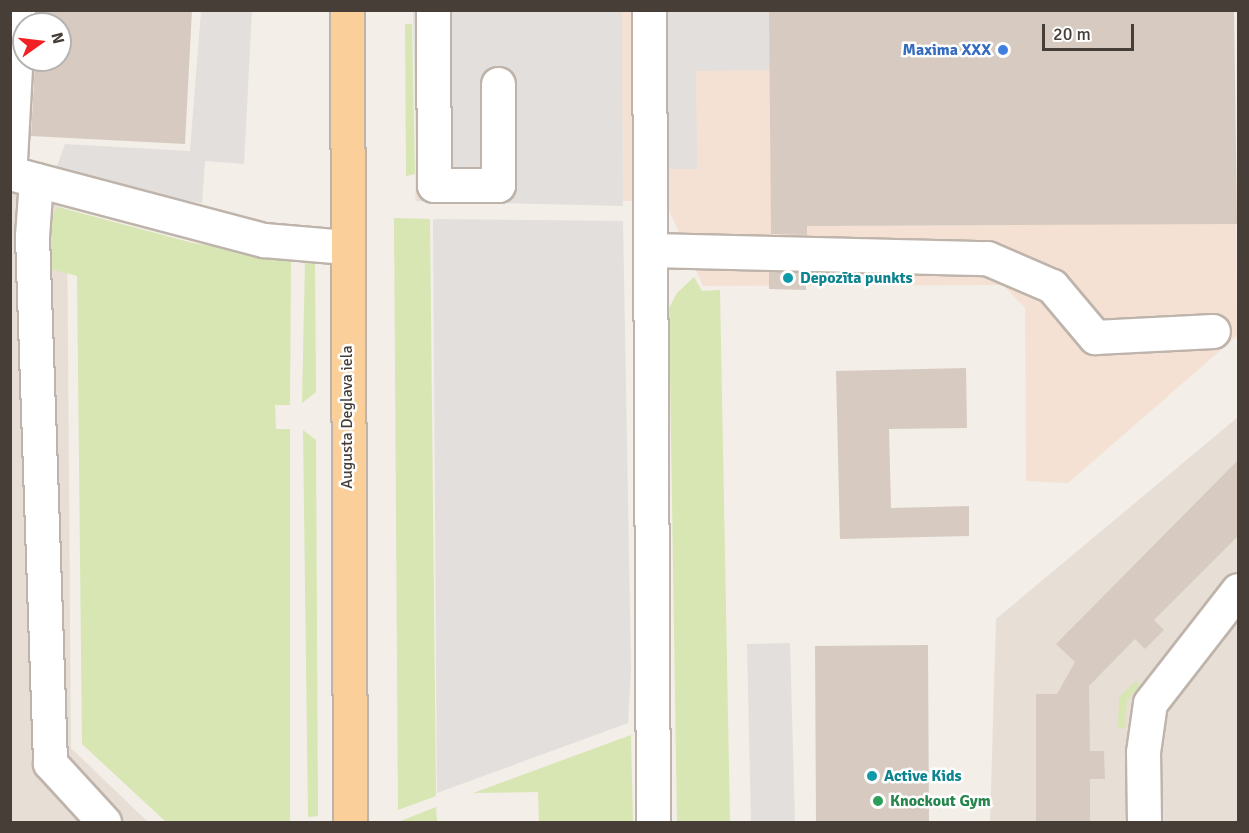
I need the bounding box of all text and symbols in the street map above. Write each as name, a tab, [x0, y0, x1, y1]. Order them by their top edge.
north arrow	[12, 12, 72, 72]
scale bar	[1045, 12, 1136, 50]
text: 20 m	[1053, 23, 1091, 45]
text: N	[46, 30, 69, 46]
place label: Maxima XXX	[903, 40, 991, 60]
marker: Maxima XXX	[996, 43, 1010, 57]
place label: Depozīta punkts	[800, 268, 913, 288]
marker: Depozīta punkts	[781, 271, 795, 285]
street label: Augusta Deglava iela	[337, 345, 357, 489]
place label: Active Kids	[884, 766, 962, 786]
marker: Active Kids	[865, 769, 879, 783]
place label: Knockout Gym	[890, 791, 991, 811]
marker: Knockout Gym	[871, 794, 885, 808]

